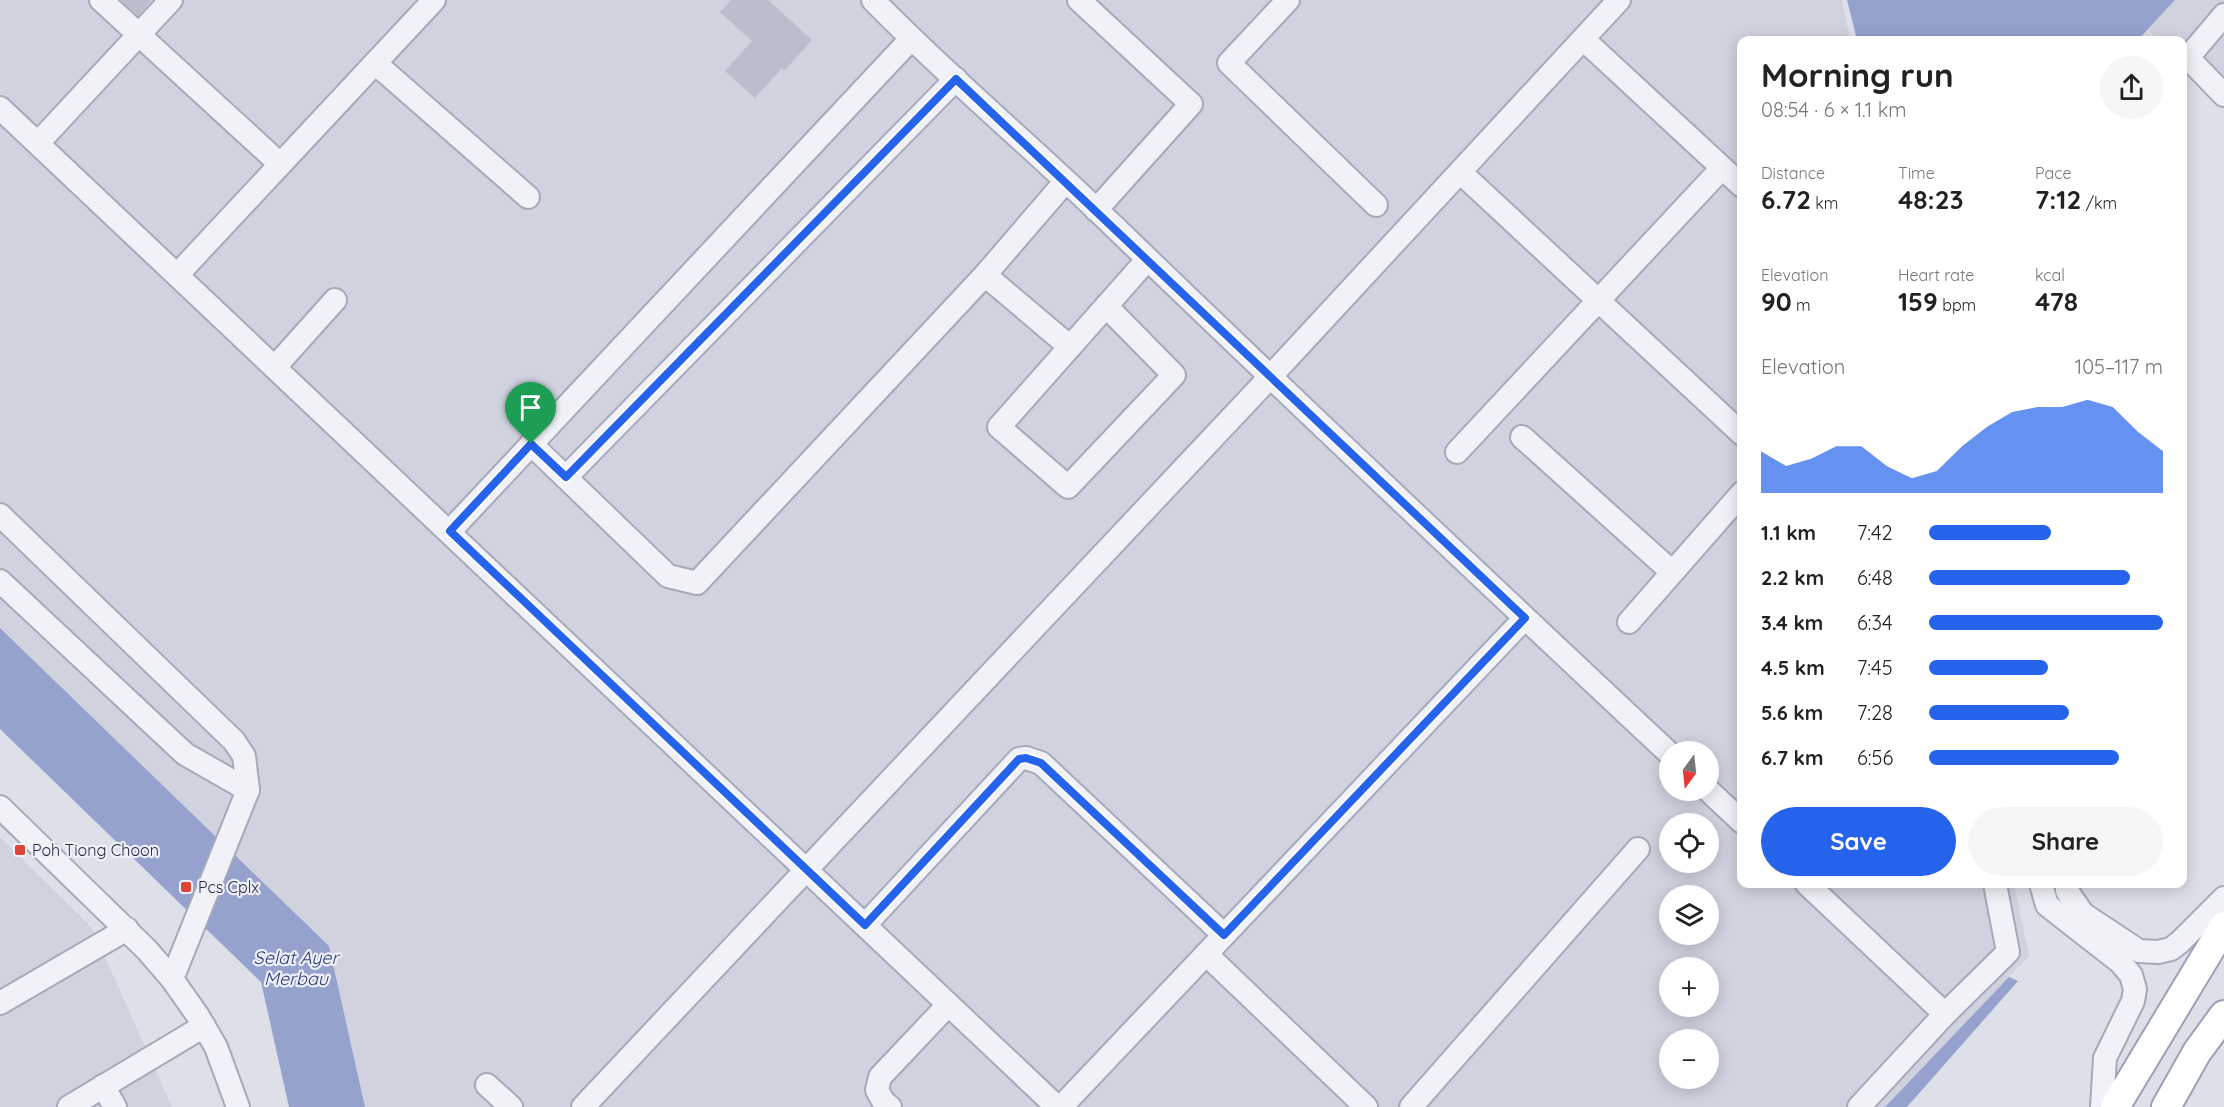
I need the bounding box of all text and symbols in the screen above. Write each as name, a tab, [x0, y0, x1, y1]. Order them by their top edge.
text: Morning run	[1761, 54, 1954, 95]
button: share	[2100, 56, 2163, 119]
text: 08:54 · 6 × 1.1 km	[1761, 97, 1907, 122]
text: Distance	[1761, 163, 1825, 183]
text: Time	[1898, 163, 1935, 183]
text: Pace	[2035, 163, 2071, 183]
text: 6.72	[1761, 183, 1811, 216]
text: 48:23	[1898, 183, 1963, 216]
text: 7:12	[2035, 183, 2081, 216]
text: km	[1811, 193, 1838, 213]
text: /km	[2081, 193, 2117, 213]
text: Elevation	[1761, 265, 1828, 285]
text: Heart rate	[1898, 265, 1974, 285]
text: kcal	[2035, 265, 2065, 285]
text: 90	[1761, 285, 1792, 318]
text: 159	[1898, 285, 1938, 318]
text: 478	[2035, 285, 2078, 318]
text: m	[1792, 295, 1811, 315]
text: bpm	[1938, 295, 1976, 315]
text: Elevation	[1761, 354, 1845, 379]
text: 105–117 m	[2075, 354, 2163, 379]
pin	[505, 382, 556, 444]
icon: arrive	[514, 391, 547, 424]
text: 1.1 km	[1761, 520, 1816, 545]
text: 7:42	[1857, 520, 1893, 545]
text: 2.2 km	[1761, 565, 1824, 590]
text: 6:48	[1857, 565, 1893, 590]
text: 3.4 km	[1761, 610, 1823, 635]
text: 6:34	[1857, 610, 1893, 635]
text: 4.5 km	[1761, 655, 1825, 680]
text: 7:45	[1857, 655, 1893, 680]
text: 5.6 km	[1761, 700, 1823, 725]
text: 7:28	[1857, 700, 1893, 725]
north arrow	[1659, 741, 1719, 801]
map controls	[1659, 741, 1719, 1089]
text: 6.7 km	[1761, 745, 1823, 770]
text: 6:56	[1857, 745, 1893, 770]
button: Save	[1761, 807, 1956, 876]
button: Share	[1968, 807, 2163, 876]
button: locate	[1659, 813, 1719, 873]
place label: Poh Tiong Choon	[32, 840, 159, 860]
marker: Poh Tiong Choon	[13, 843, 27, 857]
place label: Pcs Cplx	[198, 877, 259, 897]
marker: Pcs Cplx	[179, 880, 193, 894]
button: layers	[1659, 885, 1719, 945]
water label: Selat Ayer Merbau	[254, 946, 340, 990]
button: +	[1659, 957, 1719, 1017]
button: −	[1659, 1029, 1719, 1089]

